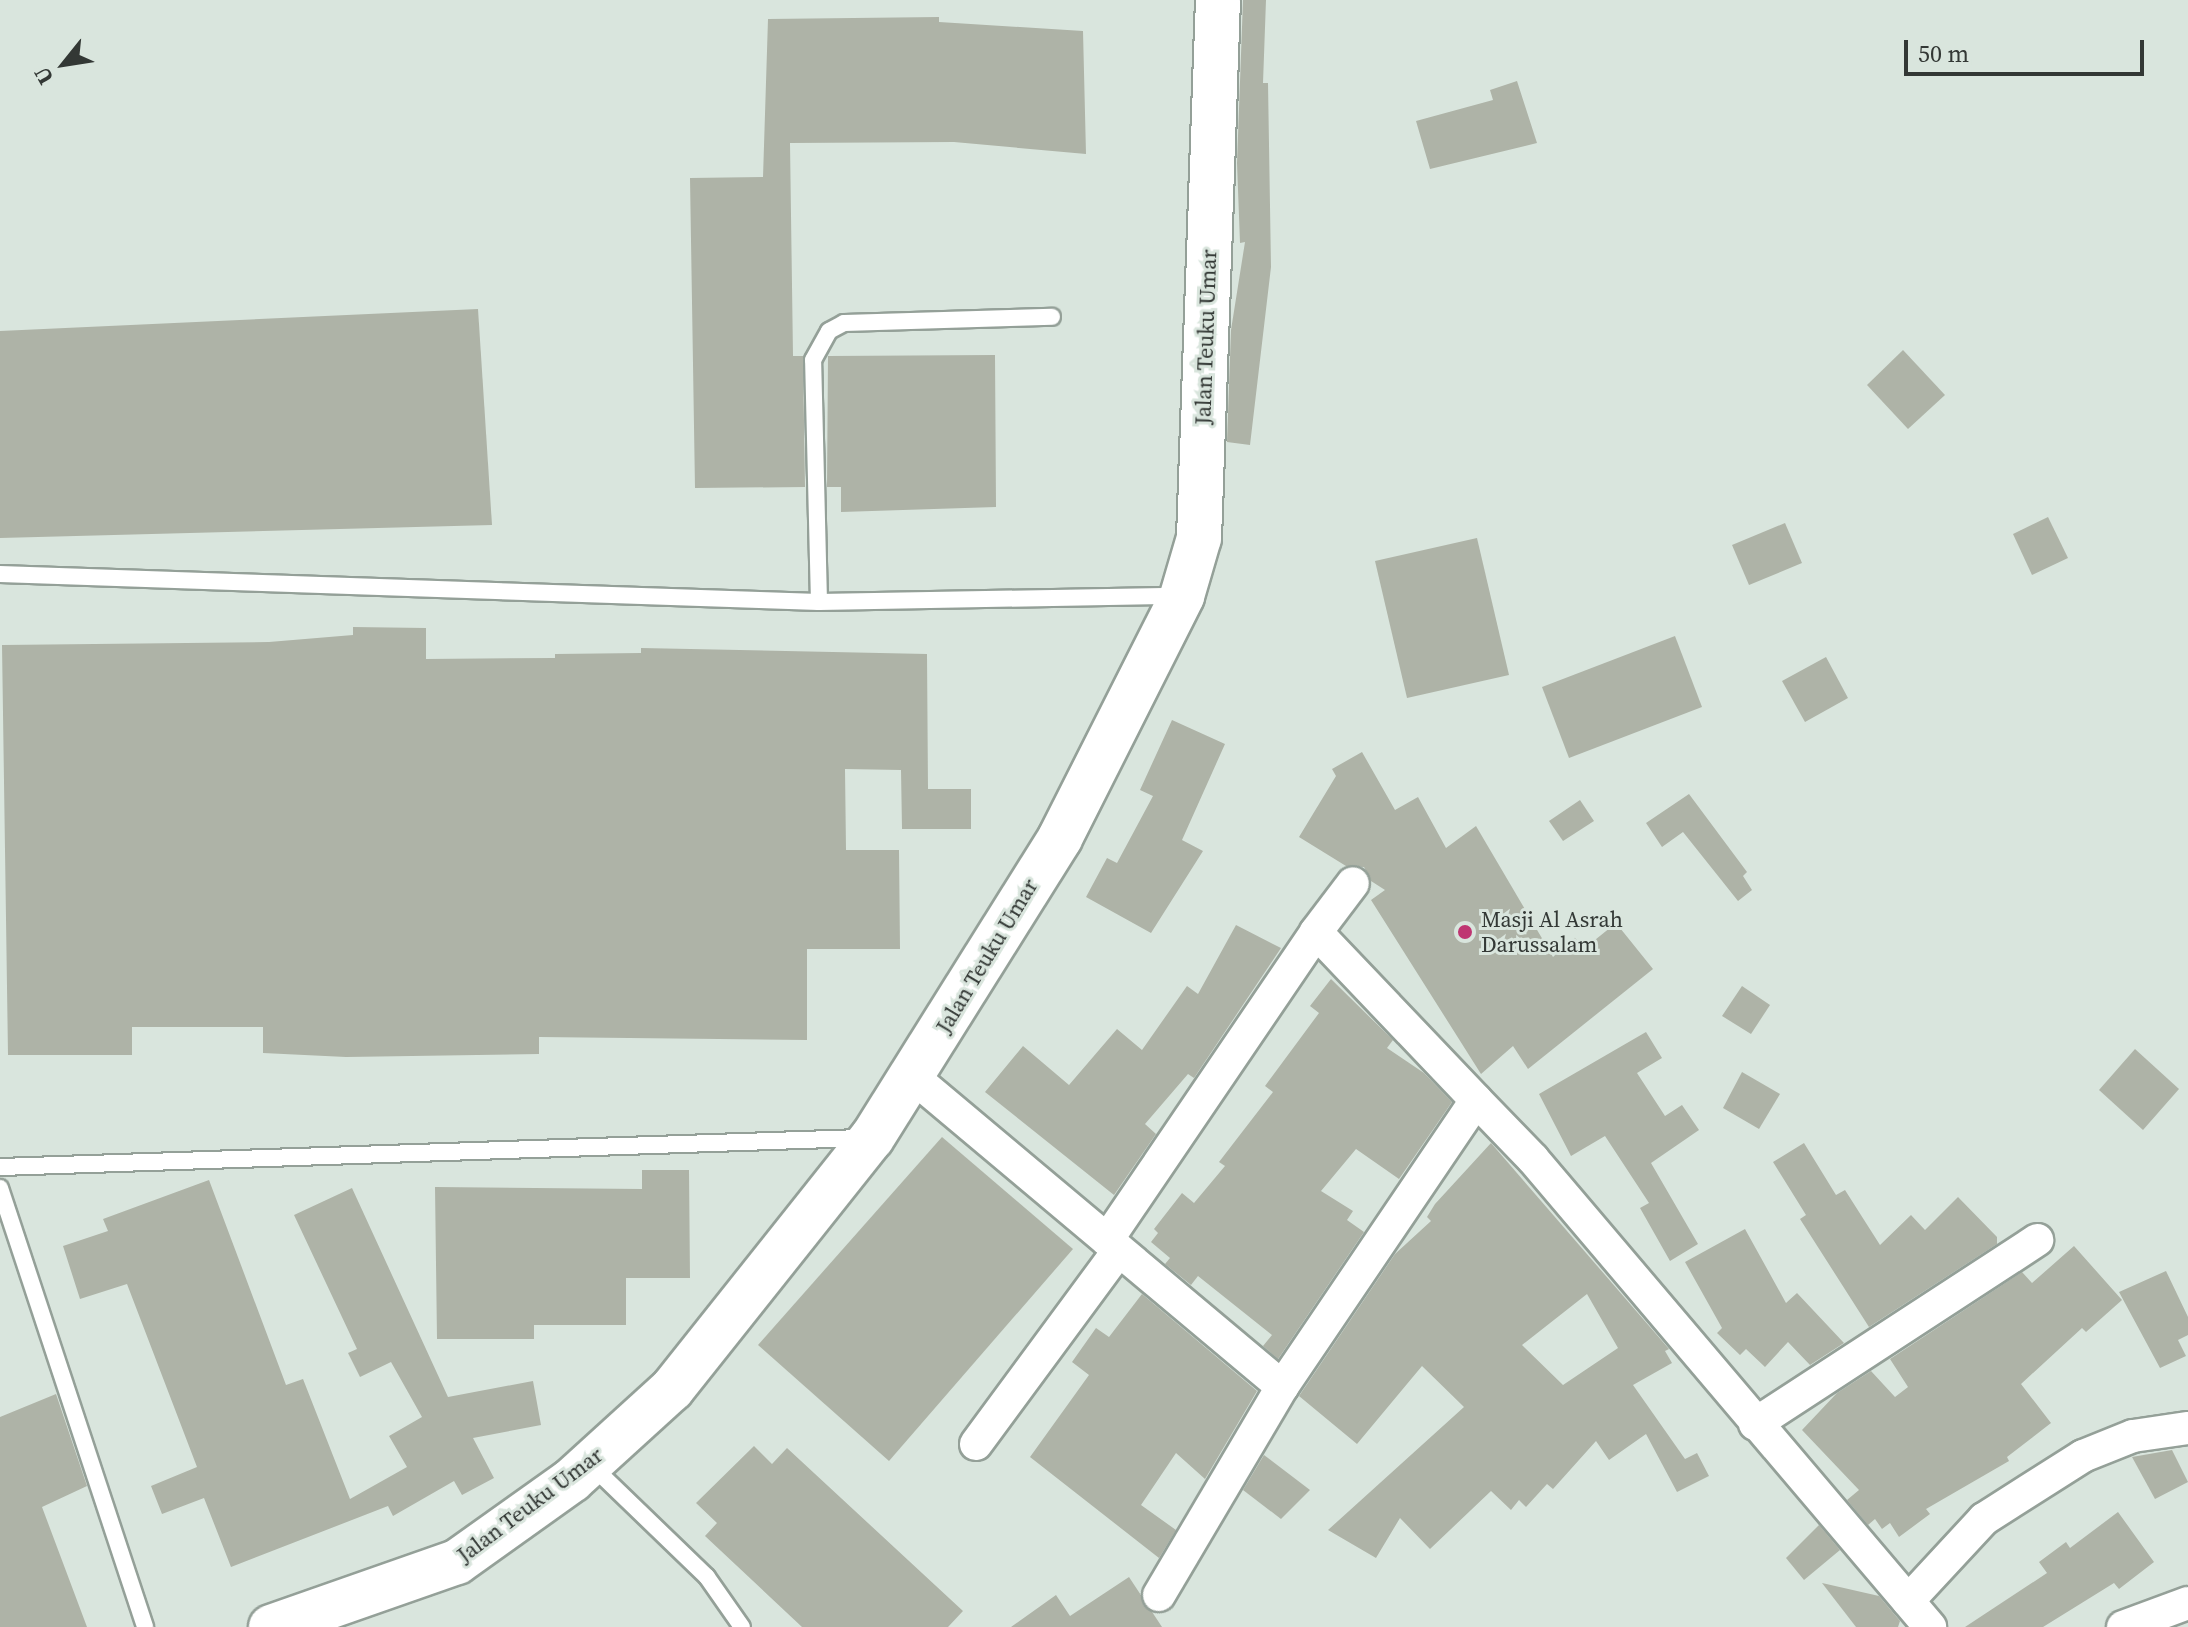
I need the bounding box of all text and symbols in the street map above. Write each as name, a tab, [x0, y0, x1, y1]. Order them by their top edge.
north arrow	[24, 24, 104, 104]
scale bar	[1908, 24, 2148, 74]
text: 50 m	[1918, 37, 1969, 70]
text: U	[26, 62, 60, 90]
street label: Jalan Teuku Umar	[1190, 249, 1222, 425]
street label: Jalan Teuku Umar	[930, 874, 1044, 1038]
place label: Masji Al Asrah Darussalam	[1481, 906, 1623, 958]
marker: Masji Al Asrah Darussalam	[1456, 923, 1474, 941]
street label: Jalan Teuku Umar	[452, 1441, 608, 1569]

